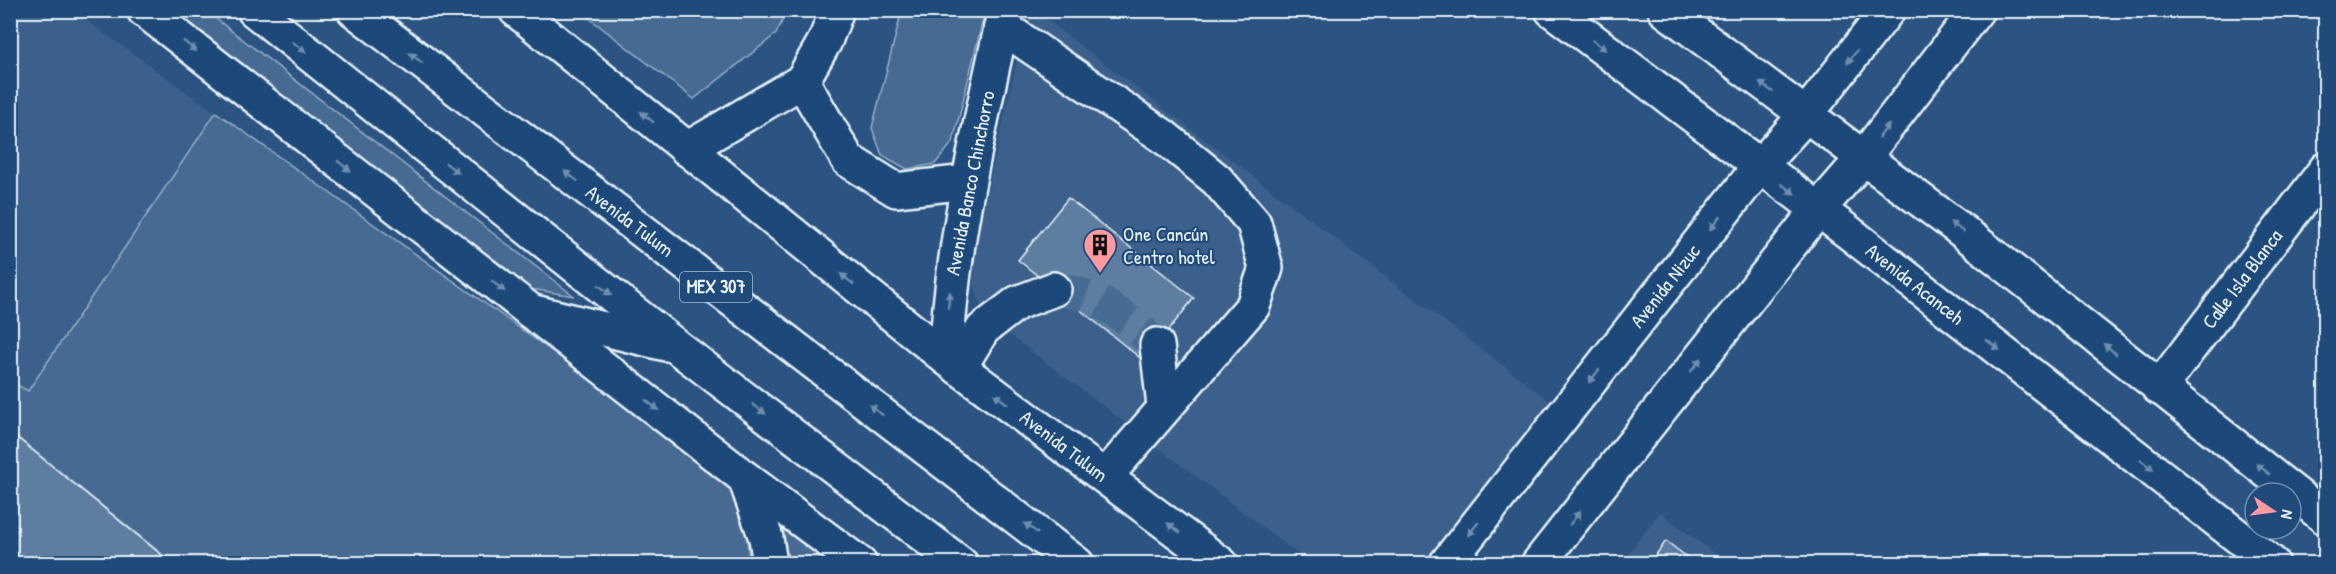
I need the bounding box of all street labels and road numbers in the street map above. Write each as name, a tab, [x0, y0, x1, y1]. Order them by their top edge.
street label: Avenida Banco Chinchorro	[938, 88, 1001, 278]
street label: Avenida Tulum	[581, 179, 680, 263]
street label: Calle Isla Blanca	[2195, 223, 2288, 334]
street label: Avenida Acanceh	[1861, 237, 1970, 331]
street label: Avenida Nizuc	[1624, 238, 1706, 333]
road number: MEX 307	[680, 272, 752, 302]
street label: Avenida Tulum	[1015, 404, 1114, 488]

